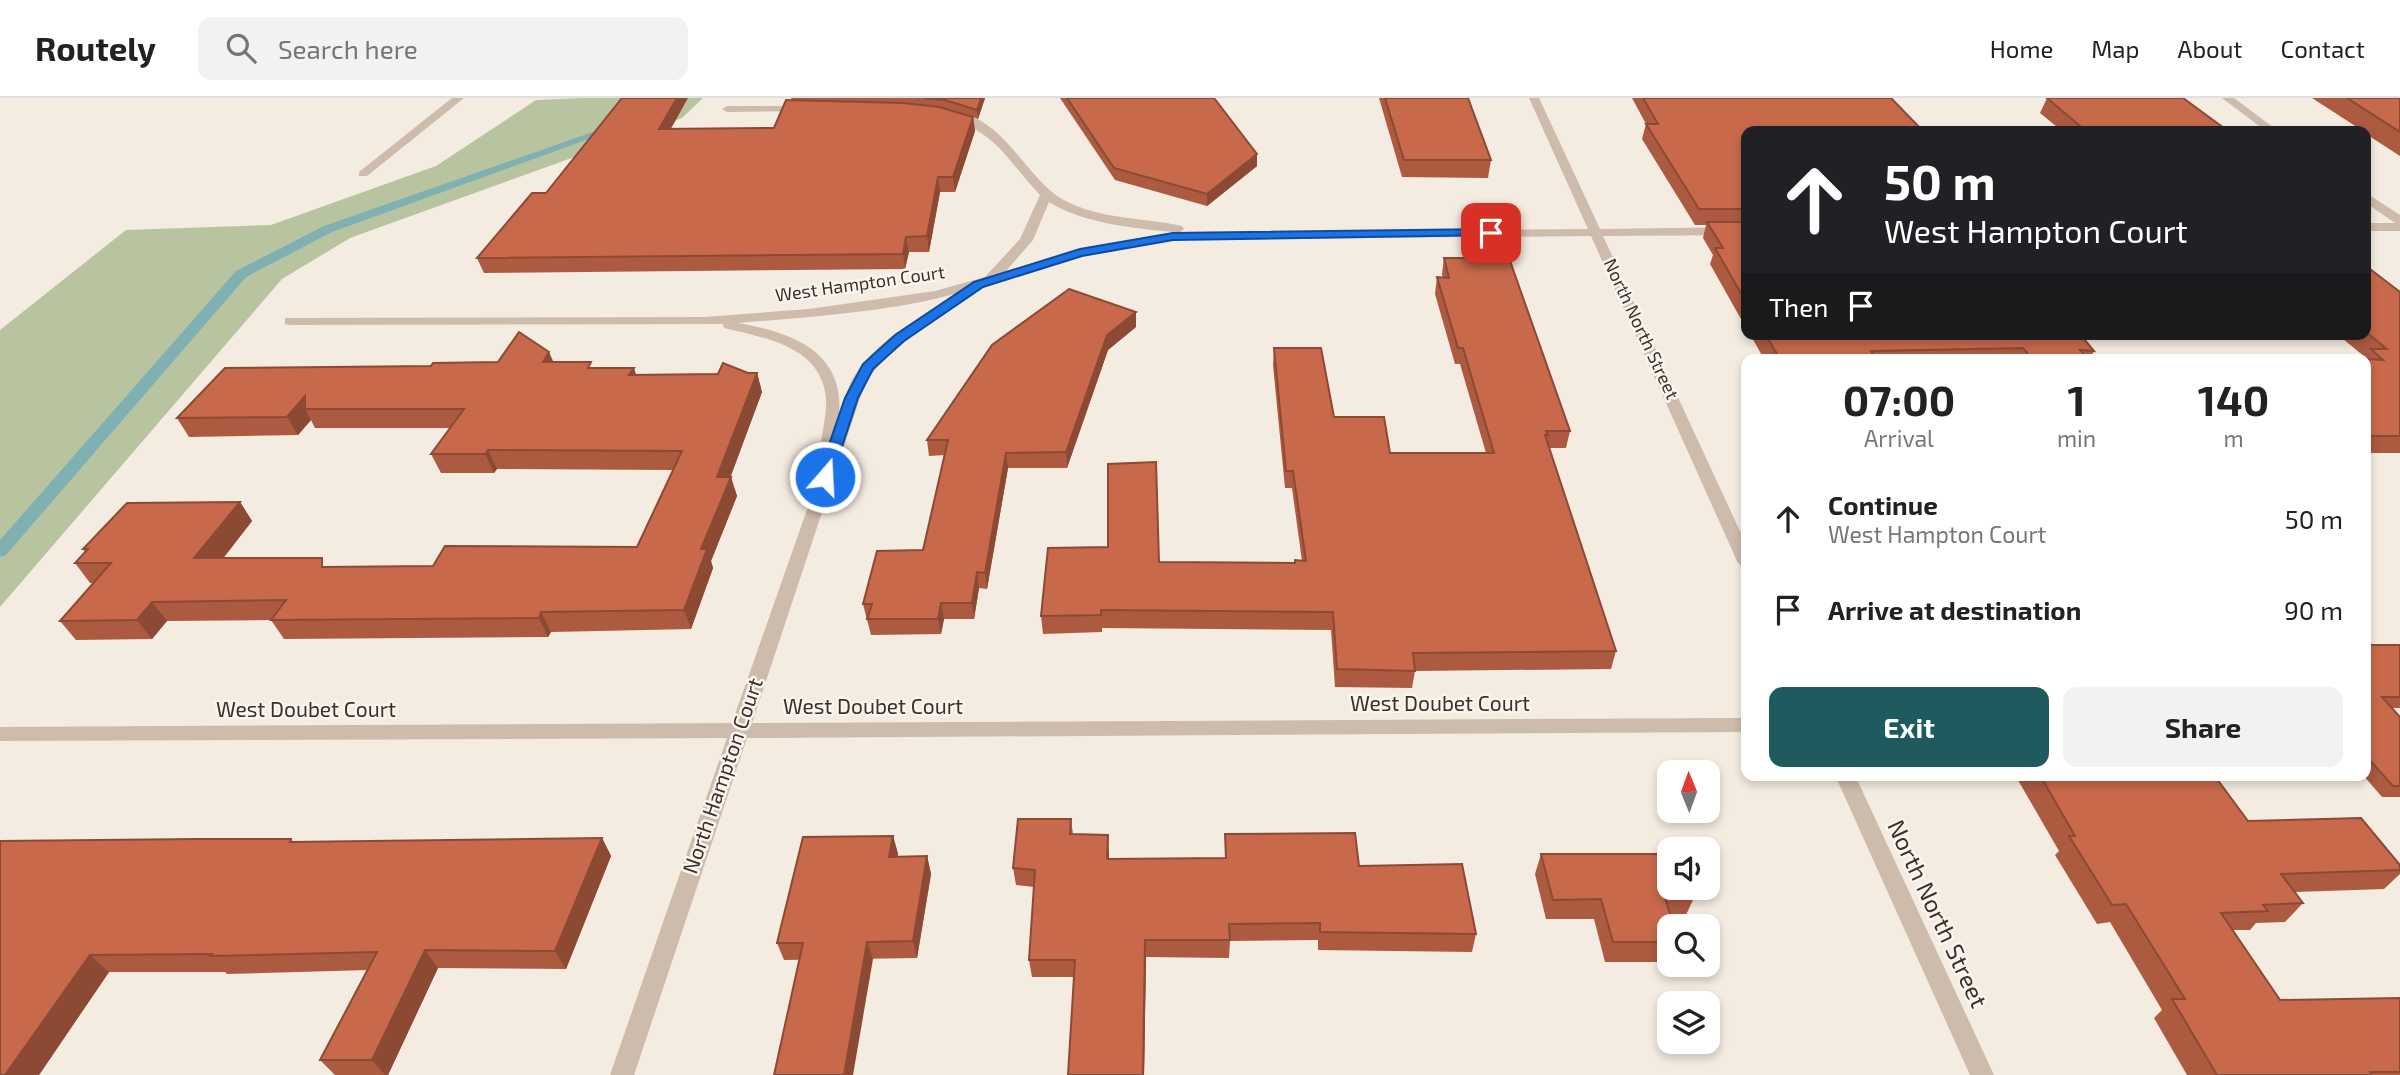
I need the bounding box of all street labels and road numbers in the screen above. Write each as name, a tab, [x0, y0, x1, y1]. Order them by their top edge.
street label: North North Street	[1600, 255, 1684, 403]
street label: West Hampton Court	[774, 260, 946, 306]
street label: North Hampton Court	[676, 674, 767, 877]
street label: West Doubet Court	[1350, 690, 1530, 715]
street label: West Doubet Court	[783, 693, 963, 718]
street label: West Doubet Court	[216, 696, 396, 721]
street label: North North Street	[1882, 815, 1995, 1012]

